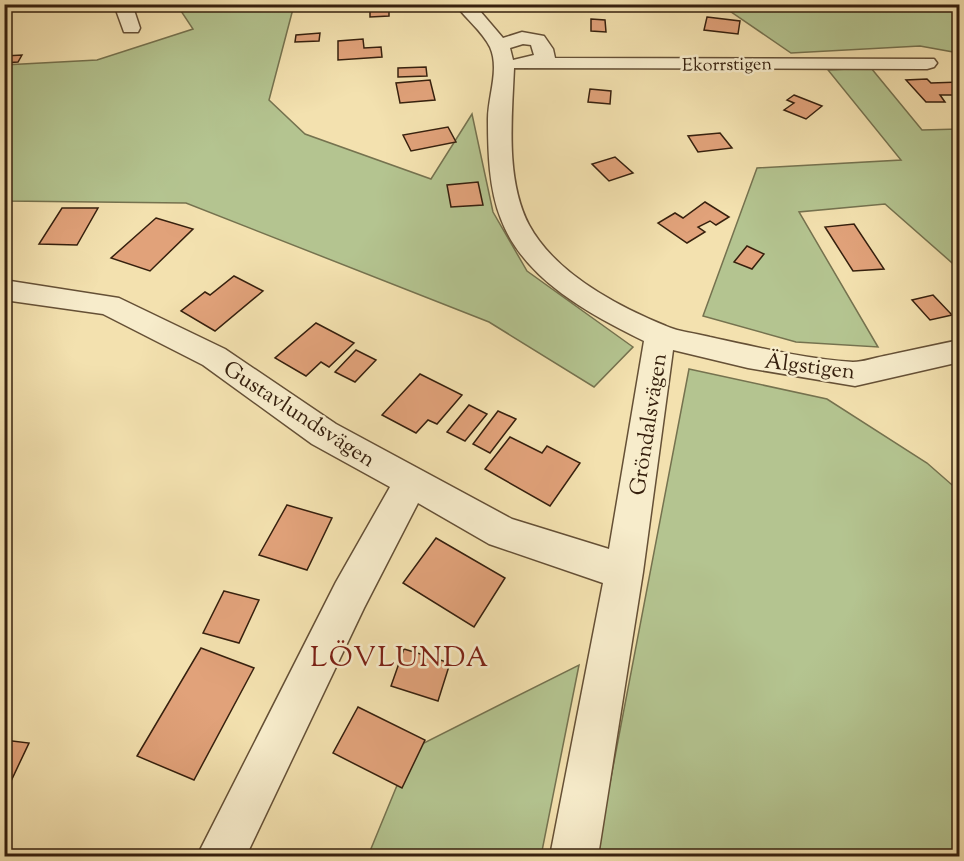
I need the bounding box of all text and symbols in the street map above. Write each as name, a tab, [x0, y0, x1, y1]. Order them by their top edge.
street label: Ekorrstigen	[682, 52, 773, 80]
street label: Älgstigen	[763, 347, 857, 389]
street label: Gröndalsvägen	[623, 351, 677, 498]
street label: Gustavlundsvägen	[216, 354, 381, 477]
district label: LÖVLUNDA	[310, 639, 490, 679]

